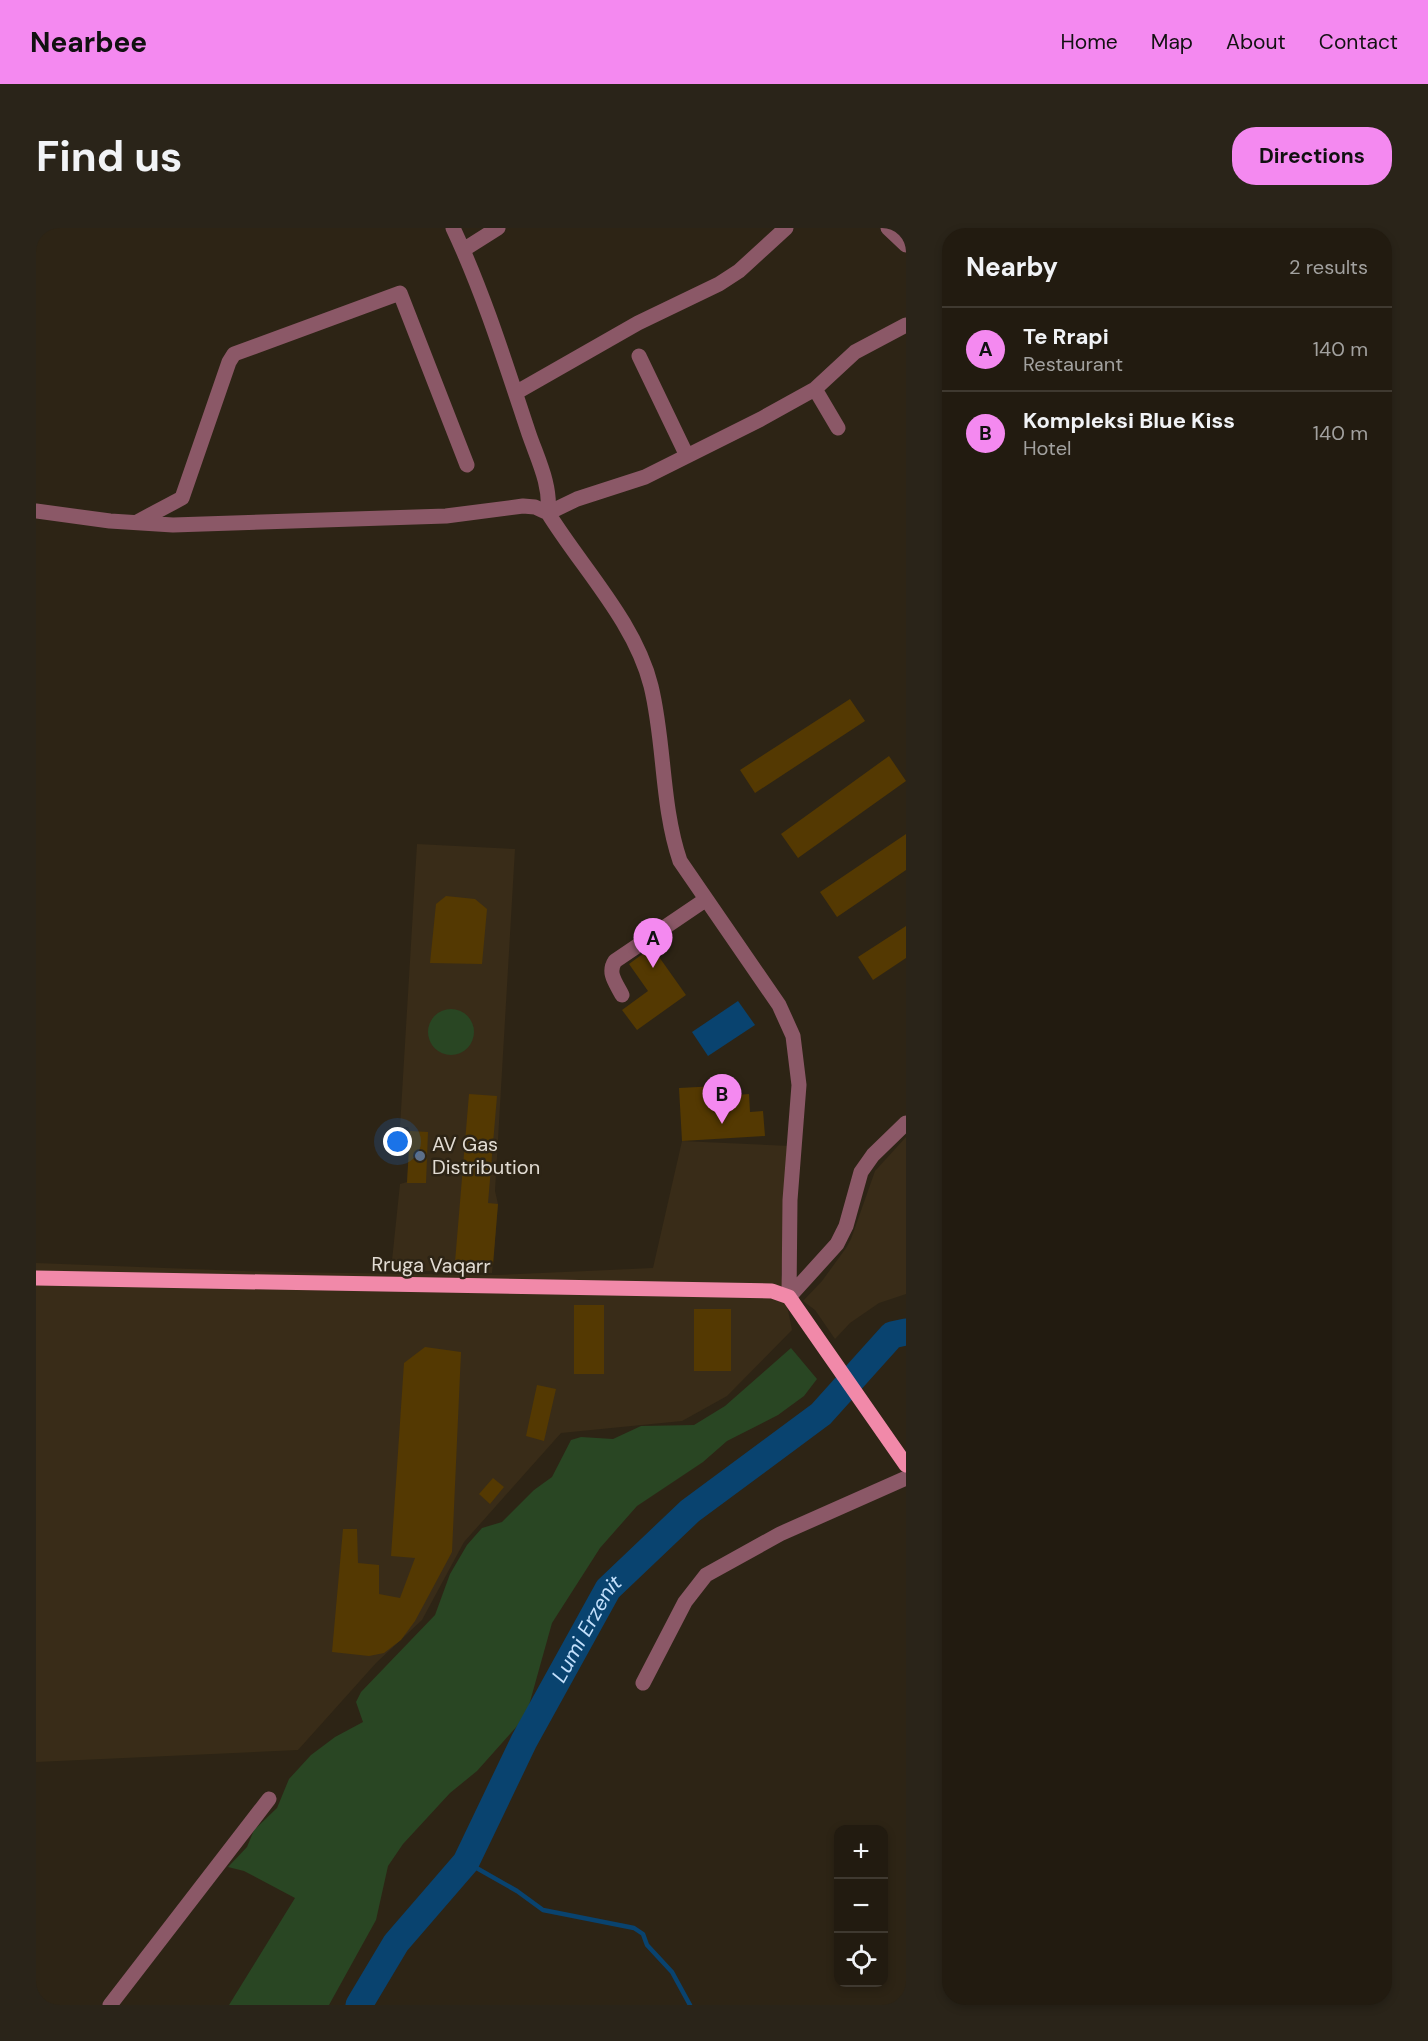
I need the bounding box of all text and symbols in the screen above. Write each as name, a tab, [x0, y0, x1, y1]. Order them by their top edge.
text: Nearbee	[30, 24, 147, 61]
text: Home	[1060, 28, 1118, 56]
text: Map	[1151, 28, 1193, 56]
text: About	[1226, 28, 1286, 56]
text: Contact	[1319, 28, 1398, 56]
button: Directions	[1232, 127, 1392, 185]
text: Find us	[36, 129, 182, 184]
text: Nearby	[966, 250, 1058, 284]
text: 2 results	[1289, 254, 1368, 280]
text: Te Rrapi	[1023, 322, 1109, 351]
text: A	[978, 336, 993, 362]
text: 140 m	[1313, 336, 1368, 362]
text: Restaurant	[1023, 351, 1123, 377]
text: Kompleksi Blue Kiss	[1023, 406, 1235, 435]
text: B	[979, 420, 992, 446]
text: 140 m	[1313, 420, 1368, 446]
text: Hotel	[1023, 435, 1071, 461]
pin: A	[634, 918, 672, 968]
pin: B	[702, 1074, 742, 1124]
your location	[383, 1127, 412, 1156]
place label: AV Gas Distribution	[432, 1131, 540, 1180]
marker: AV Gas Distribution	[413, 1149, 427, 1163]
street label: Rruga Vaqarr	[371, 1251, 491, 1279]
water label: Lumi Erzenit	[545, 1568, 629, 1687]
map controls	[834, 1825, 888, 1987]
button: +	[834, 1825, 888, 1879]
button: −	[834, 1879, 888, 1933]
button: locate	[834, 1933, 888, 1987]

